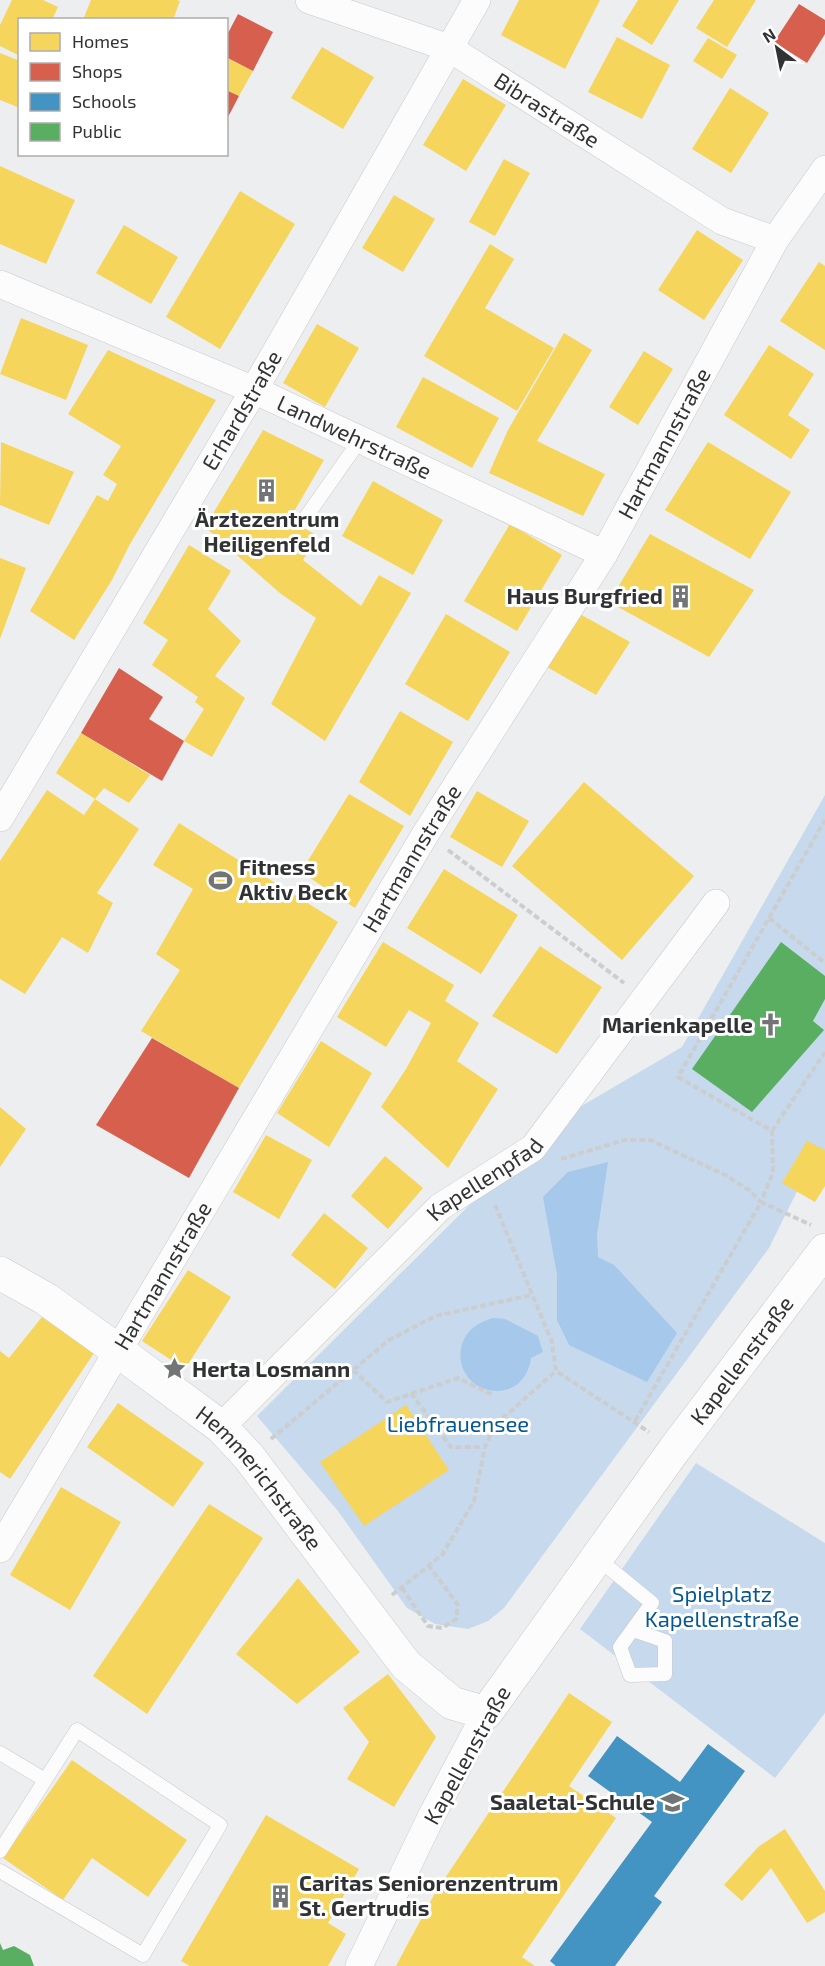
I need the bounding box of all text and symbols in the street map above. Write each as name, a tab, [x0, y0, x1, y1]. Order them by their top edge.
legend	[18, 18, 228, 156]
north arrow	[747, 18, 807, 78]
text: N	[759, 24, 779, 46]
text: Homes	[72, 30, 129, 52]
text: Shops	[72, 60, 122, 82]
street label: Bibrastraße	[490, 66, 605, 152]
text: Schools	[72, 90, 136, 112]
text: Public	[72, 120, 122, 142]
street label: Erhardstraße	[196, 345, 286, 474]
street label: Hartmannstraße	[612, 363, 715, 523]
street label: Landwehrstraße	[273, 389, 436, 483]
building icon: Ärztezentrum Heiligenfeld	[254, 477, 280, 503]
place label: Ärztezentrum Heiligenfeld	[195, 505, 339, 556]
place label: Haus Burgfried	[507, 582, 663, 608]
building icon: Haus Burgfried	[668, 583, 694, 609]
street label: Hartmannstraße	[356, 779, 466, 936]
place label: Fitness Aktiv Beck	[239, 853, 348, 904]
sports icon: Fitness Aktiv Beck	[208, 867, 234, 893]
place label: Marienkapelle	[602, 1011, 753, 1037]
church icon: Marienkapelle	[758, 1012, 784, 1038]
street label: Kapellenpfad	[420, 1132, 548, 1225]
street label: Hartmannstraße	[108, 1196, 216, 1354]
street label: Kapellenstraße	[684, 1290, 798, 1429]
place label: Herta Losmann	[192, 1355, 350, 1381]
place icon: Herta Losmann	[161, 1356, 187, 1382]
street label: Hemmerichstraße	[192, 1399, 328, 1555]
park label: Liebfrauensee	[387, 1410, 529, 1436]
park label: Spielplatz Kapellenstraße	[645, 1580, 799, 1631]
street label: Kapellenstraße	[417, 1681, 515, 1828]
place label: Saaletal-Schule	[490, 1788, 655, 1814]
school or university icon: Saaletal-Schule	[660, 1789, 686, 1815]
place label: Caritas Seniorenzentrum St. Gertrudis	[299, 1869, 558, 1920]
building icon: Caritas Seniorenzentrum St. Gertrudis	[268, 1883, 294, 1909]

